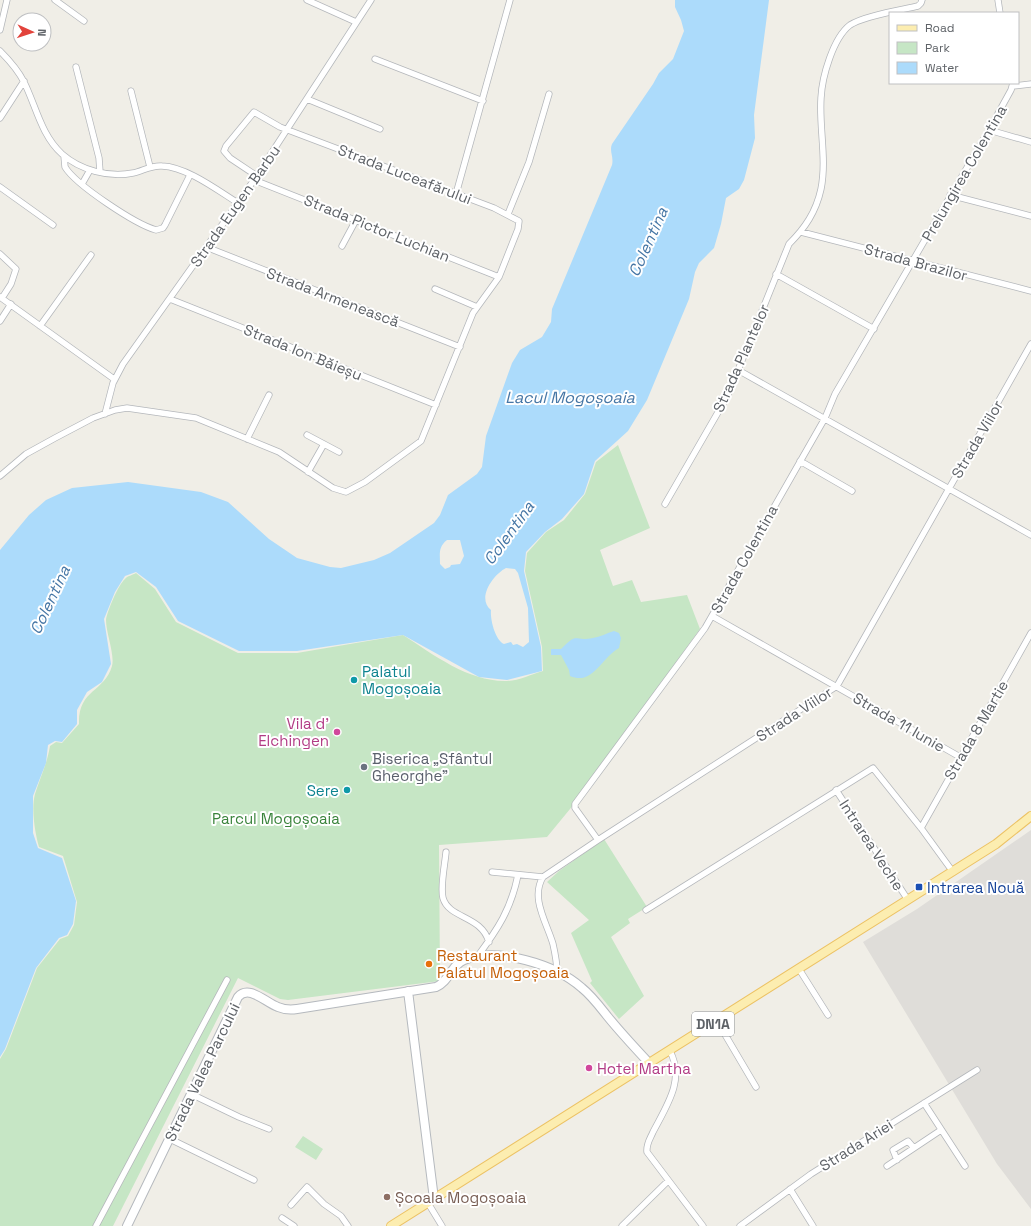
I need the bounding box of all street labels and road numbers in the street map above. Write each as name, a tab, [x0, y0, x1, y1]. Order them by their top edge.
street label: Prelungirea Colentina	[917, 101, 1011, 245]
street label: Strada Luceafărului	[335, 140, 475, 208]
street label: Strada Eugen Barbu	[186, 141, 284, 271]
street label: Strada Pictor Luchian	[301, 190, 453, 266]
street label: Strada Brazilor	[862, 239, 970, 285]
street label: Strada Armenească	[264, 263, 403, 331]
street label: Strada Plantelor	[709, 301, 774, 415]
street label: Strada Ion Băieșu	[241, 320, 365, 384]
street label: Strada Viilor	[947, 396, 1007, 481]
street label: Strada Colentina	[706, 501, 782, 616]
street label: Strada 8 Martie	[940, 677, 1012, 783]
street label: Strada Viilor	[752, 682, 836, 746]
street label: Strada 11 Iunie	[850, 688, 948, 756]
street label: Intrarea Veche	[835, 796, 909, 894]
street label: Strada Valea Parcului	[160, 1000, 244, 1144]
road number: DN1A	[692, 1012, 734, 1036]
street label: Strada Ariei	[816, 1115, 896, 1175]

